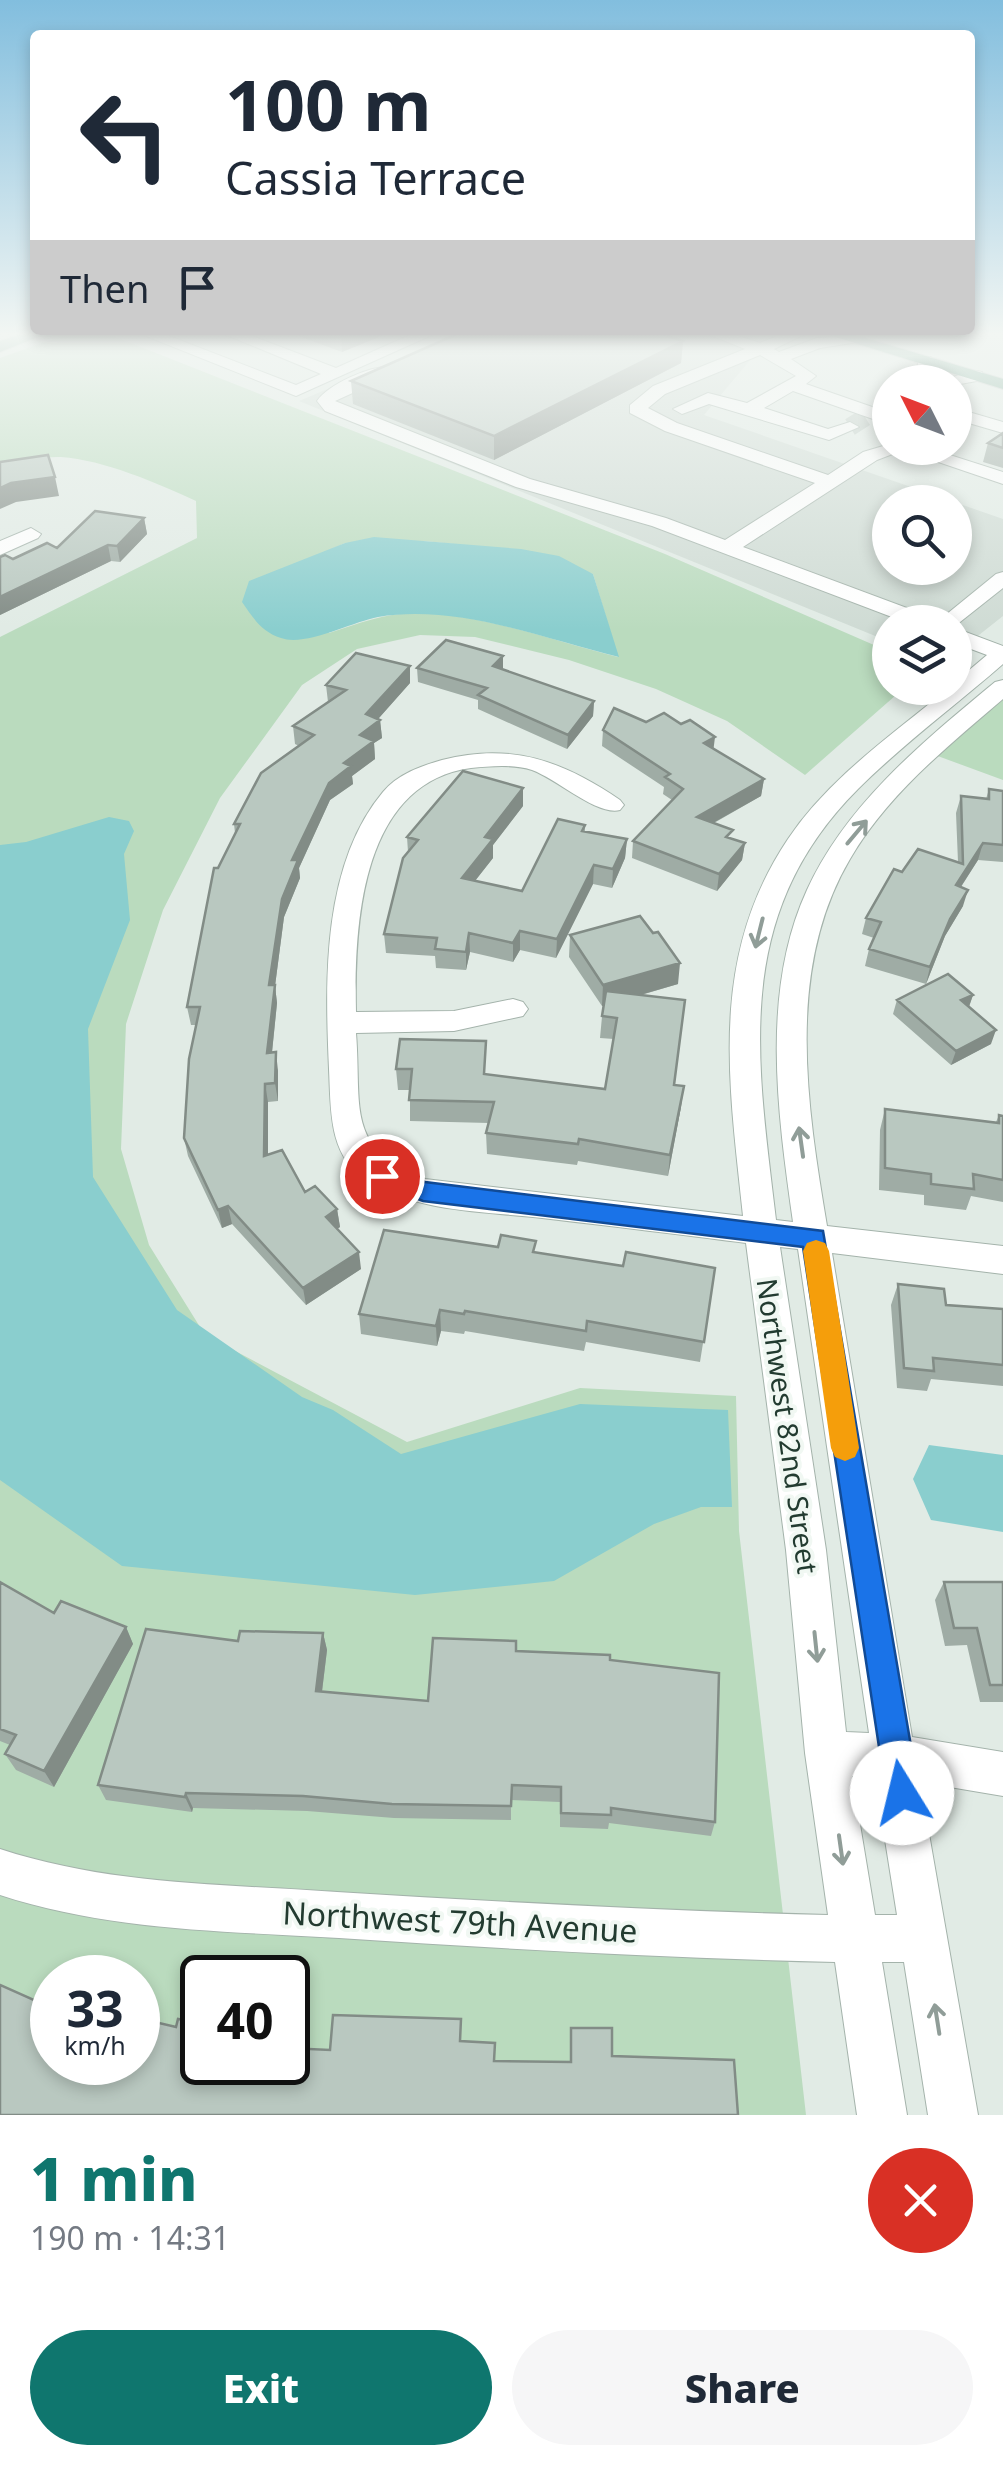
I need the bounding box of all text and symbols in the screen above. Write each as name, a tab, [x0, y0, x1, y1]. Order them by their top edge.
text: 100 m	[225, 56, 432, 152]
icon: left	[60, 70, 190, 200]
text: Cassia Terrace	[225, 147, 526, 208]
icon: arrive	[170, 260, 225, 315]
text: Then	[60, 262, 150, 314]
north arrow	[872, 365, 972, 465]
map controls	[872, 365, 972, 705]
button: search	[872, 485, 972, 585]
button: layers	[872, 605, 972, 705]
one-way arrow	[846, 820, 868, 846]
one-way arrow	[749, 916, 767, 948]
one-way arrow	[791, 1126, 810, 1158]
pin	[340, 1134, 425, 1219]
icon: arrive	[355, 1149, 410, 1204]
street label: Northwest 82nd Street	[748, 1276, 828, 1576]
one-way arrow	[807, 1630, 826, 1662]
position arrow	[850, 1741, 954, 1845]
one-way arrow	[832, 1833, 850, 1865]
street label: Northwest 79th Avenue	[282, 1890, 638, 1952]
speed limit sign: 40	[180, 1955, 310, 2085]
text: 33	[66, 1974, 124, 2042]
one-way arrow	[927, 2003, 946, 2035]
text: km/h	[64, 2028, 126, 2062]
text: 1 min	[30, 2137, 198, 2219]
button: close	[868, 2148, 973, 2253]
text: 190 m · 14:31	[30, 2216, 230, 2259]
button: Exit	[30, 2330, 492, 2445]
button: Share	[512, 2330, 973, 2445]

